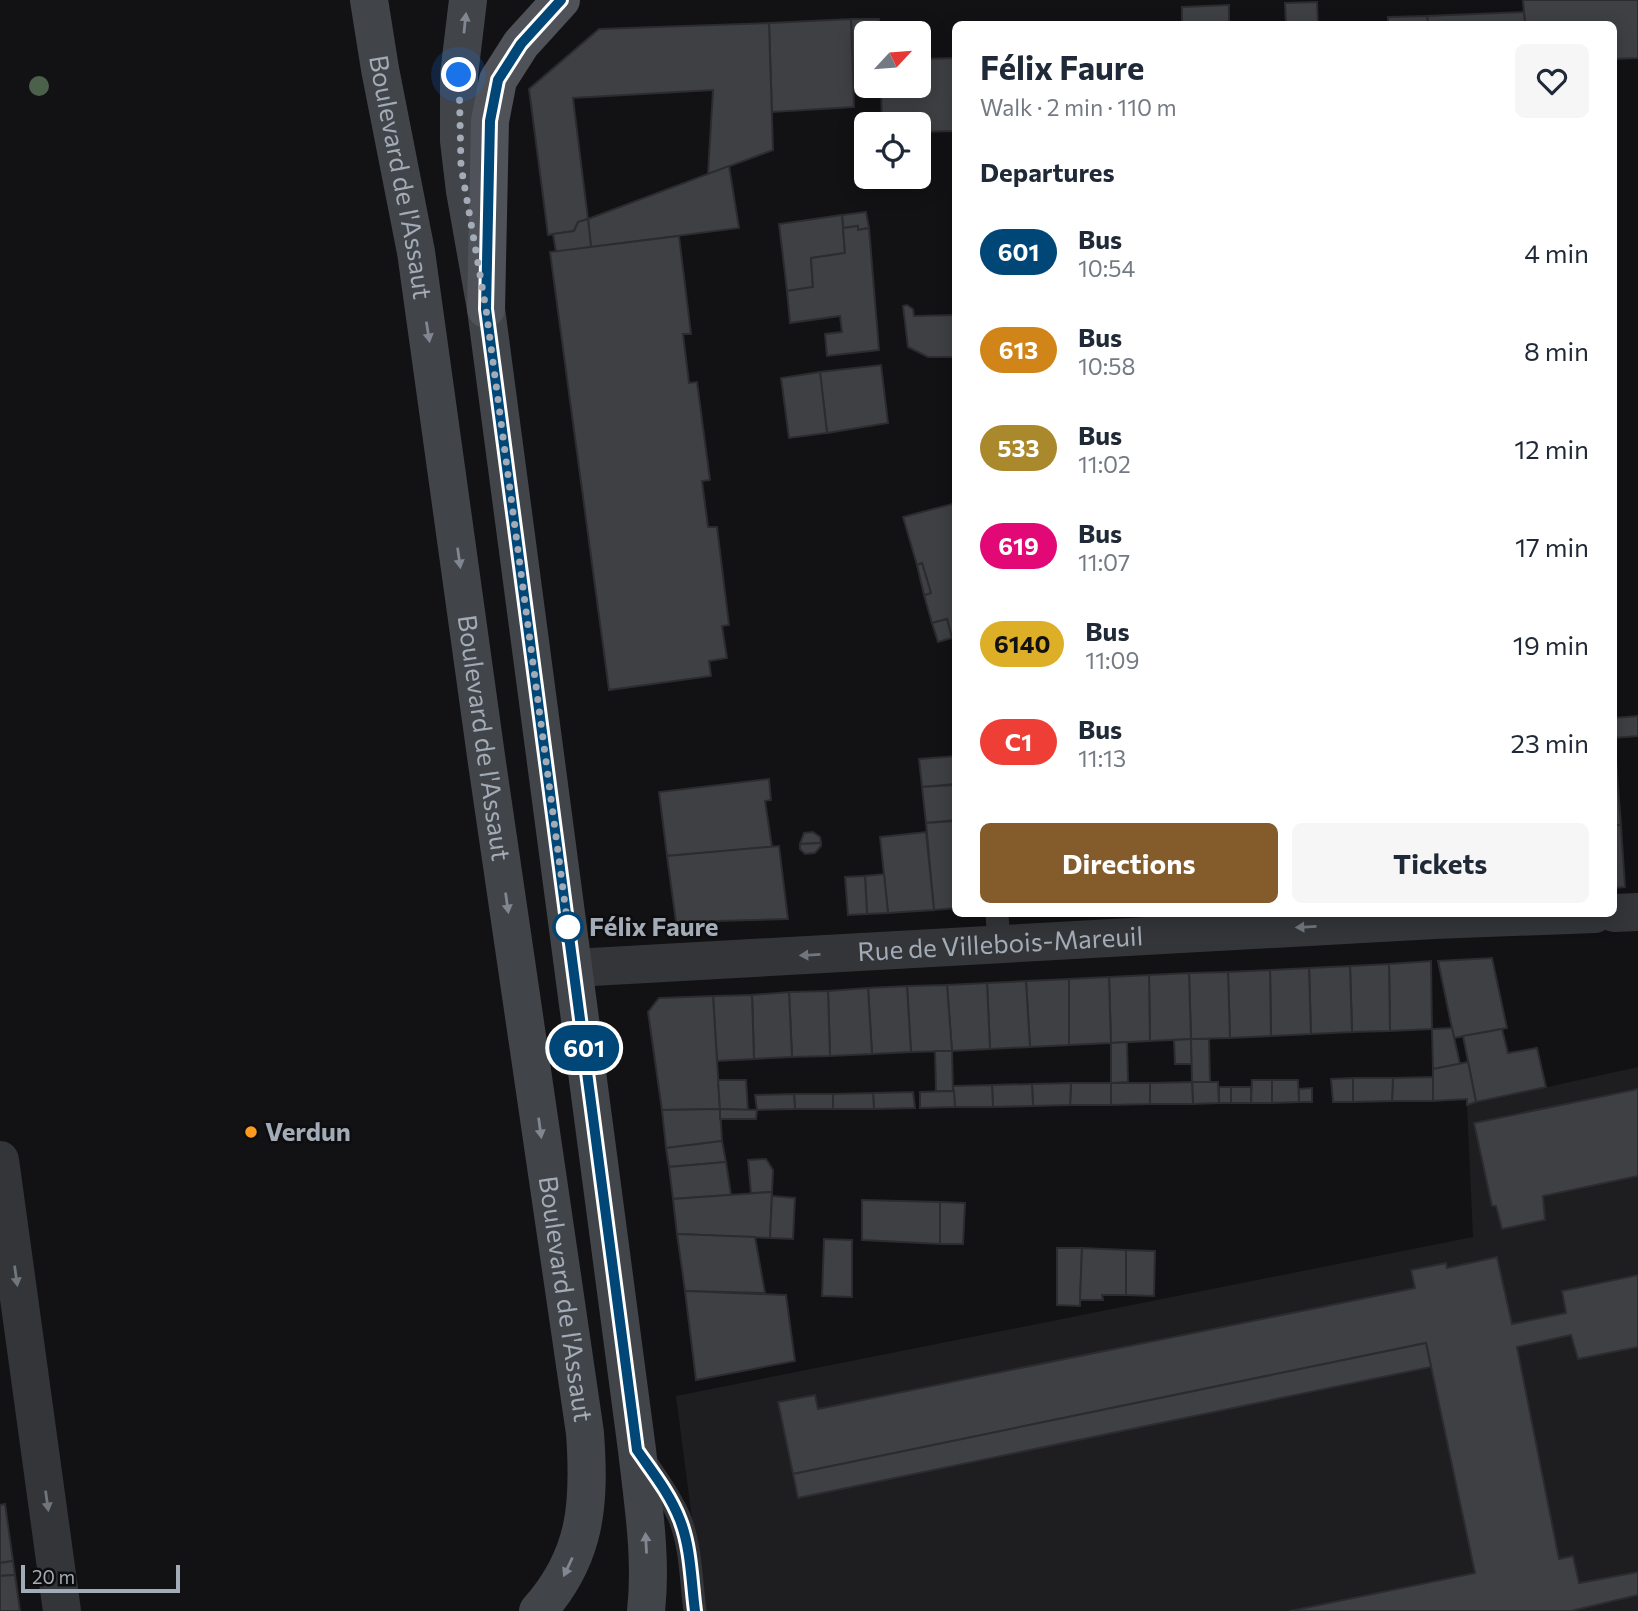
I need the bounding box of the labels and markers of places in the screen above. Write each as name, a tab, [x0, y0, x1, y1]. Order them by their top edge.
place label: Félix Faure	[589, 910, 719, 941]
marker: Félix Faure	[553, 912, 583, 942]
place label: Verdun	[265, 1115, 351, 1146]
marker: Verdun	[243, 1124, 259, 1140]

